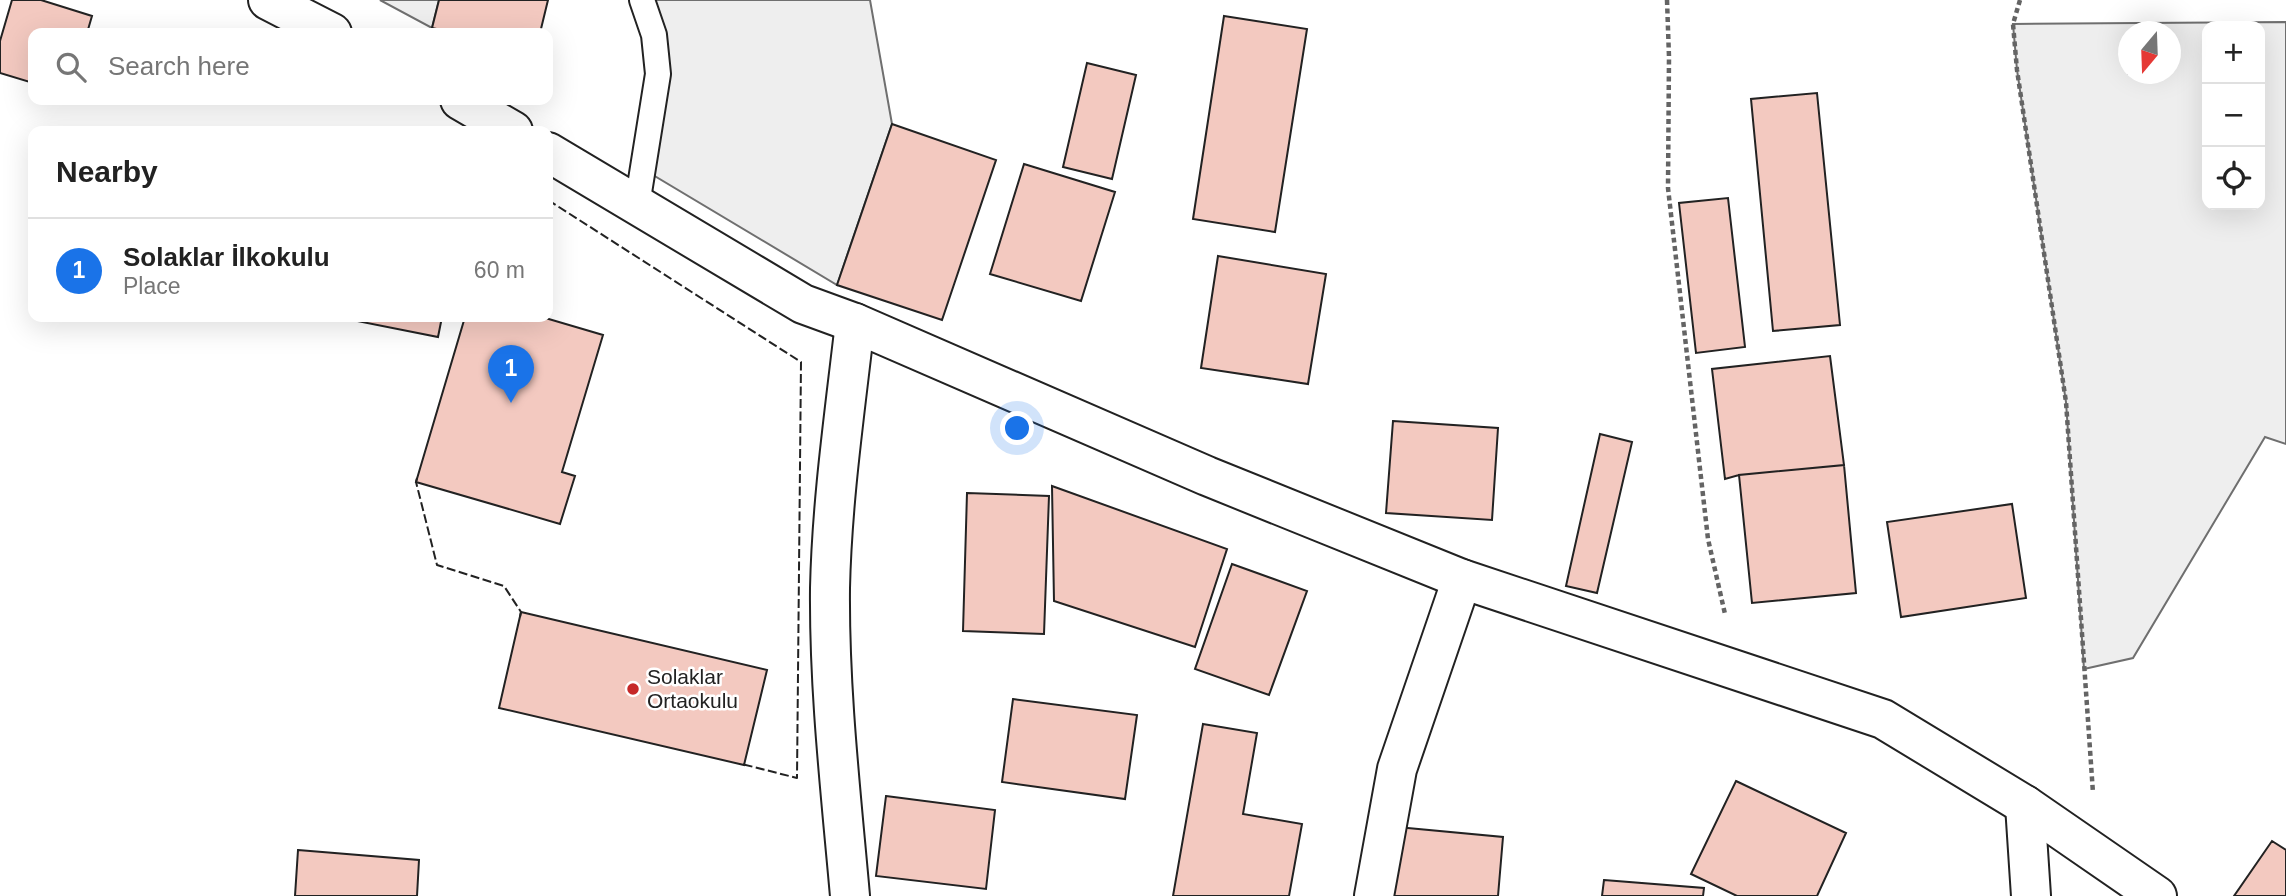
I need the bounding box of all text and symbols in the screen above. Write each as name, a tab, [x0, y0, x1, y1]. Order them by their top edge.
north arrow	[2118, 21, 2181, 84]
map controls	[2202, 21, 2265, 210]
button: +	[2202, 21, 2265, 84]
search box	[28, 28, 553, 105]
icon: search	[52, 48, 90, 86]
text: Search here	[108, 51, 250, 81]
button: −	[2202, 84, 2265, 147]
button: locate	[2202, 147, 2265, 210]
text: Nearby	[56, 155, 158, 188]
text: Solaklar İlkokulu	[123, 242, 330, 272]
text: 1	[73, 257, 85, 283]
text: 60 m	[474, 257, 525, 283]
text: Place	[123, 273, 181, 299]
pin: 1	[488, 345, 534, 403]
your location	[1000, 411, 1034, 445]
place label: Solaklar Ortaokulu	[647, 665, 738, 712]
marker: Solaklar Ortaokulu	[625, 681, 641, 697]

